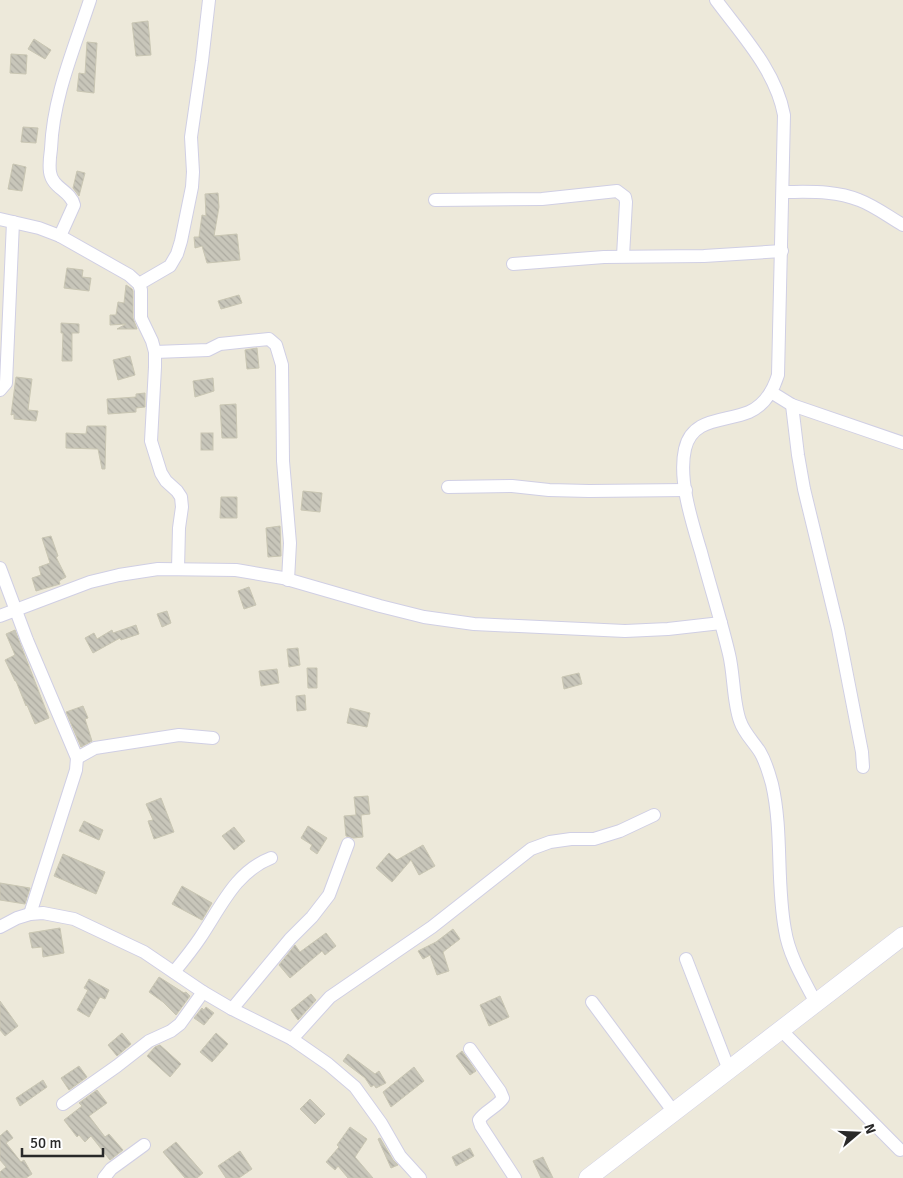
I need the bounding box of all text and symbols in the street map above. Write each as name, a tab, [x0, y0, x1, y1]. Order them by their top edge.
north arrow	[833, 1108, 883, 1158]
text: N	[860, 1122, 879, 1136]
scale bar	[22, 1126, 104, 1158]
text: 50 m	[30, 1134, 61, 1152]

